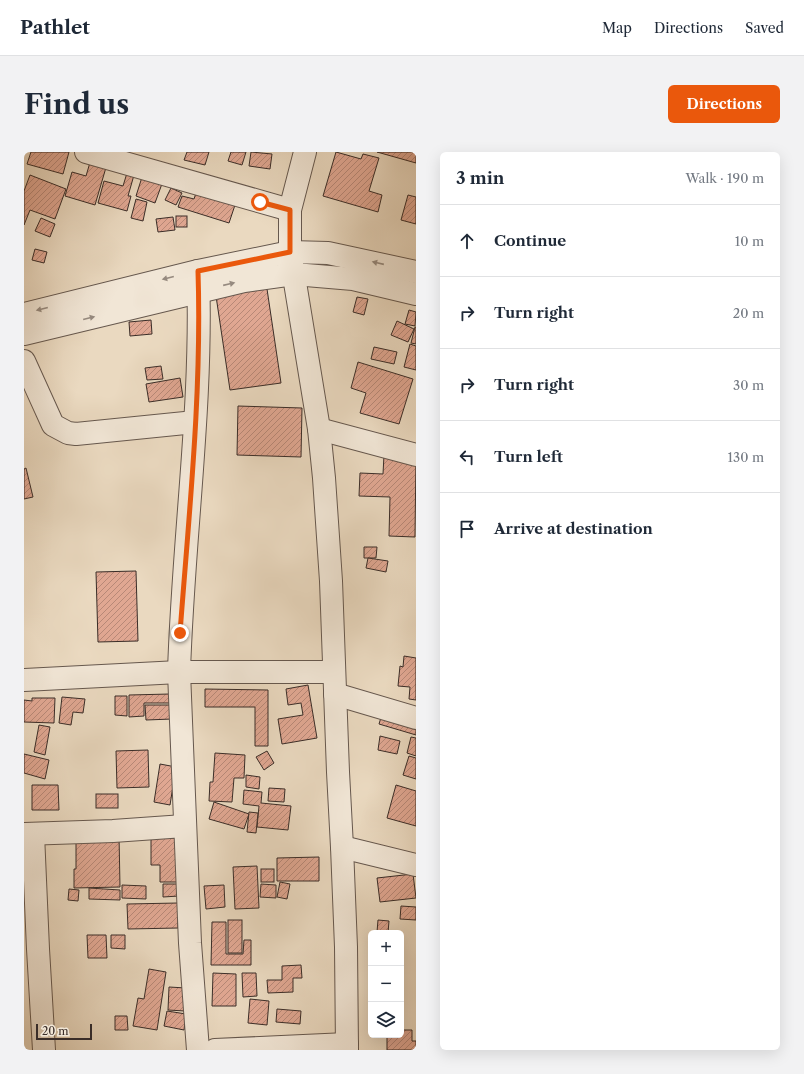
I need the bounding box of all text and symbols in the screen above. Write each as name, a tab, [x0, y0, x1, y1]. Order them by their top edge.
text: Pathlet	[20, 16, 90, 39]
text: Map	[602, 19, 632, 37]
text: Directions	[654, 19, 723, 37]
text: Saved	[745, 19, 784, 37]
button: Directions	[668, 85, 780, 123]
text: Find us	[24, 87, 129, 121]
text: 3 min	[456, 168, 505, 188]
text: Walk · 190 m	[685, 170, 764, 186]
route start	[251, 193, 269, 211]
icon: ahead	[456, 230, 478, 252]
text: Continue	[494, 231, 566, 250]
text: 10 m	[735, 233, 764, 249]
one-way arrow	[372, 260, 384, 266]
one-way arrow	[162, 276, 174, 282]
one-way arrow	[223, 281, 235, 287]
icon: right	[456, 302, 478, 324]
text: Turn right	[494, 303, 574, 322]
text: 20 m	[733, 305, 764, 321]
one-way arrow	[36, 307, 48, 313]
one-way arrow	[83, 314, 95, 320]
icon: right	[456, 374, 478, 396]
text: Turn right	[494, 375, 574, 394]
text: 30 m	[733, 377, 764, 393]
icon: left	[456, 446, 478, 468]
text: Turn left	[494, 447, 563, 466]
text: 130 m	[728, 449, 764, 465]
icon: arrive	[456, 518, 478, 540]
text: Arrive at destination	[494, 519, 653, 538]
route end	[171, 624, 189, 642]
map controls	[368, 930, 404, 1038]
button: +	[368, 930, 404, 966]
button: −	[368, 966, 404, 1002]
button: layers	[368, 1002, 404, 1038]
scale bar	[36, 1022, 92, 1041]
text: 20 m	[42, 1024, 68, 1038]

